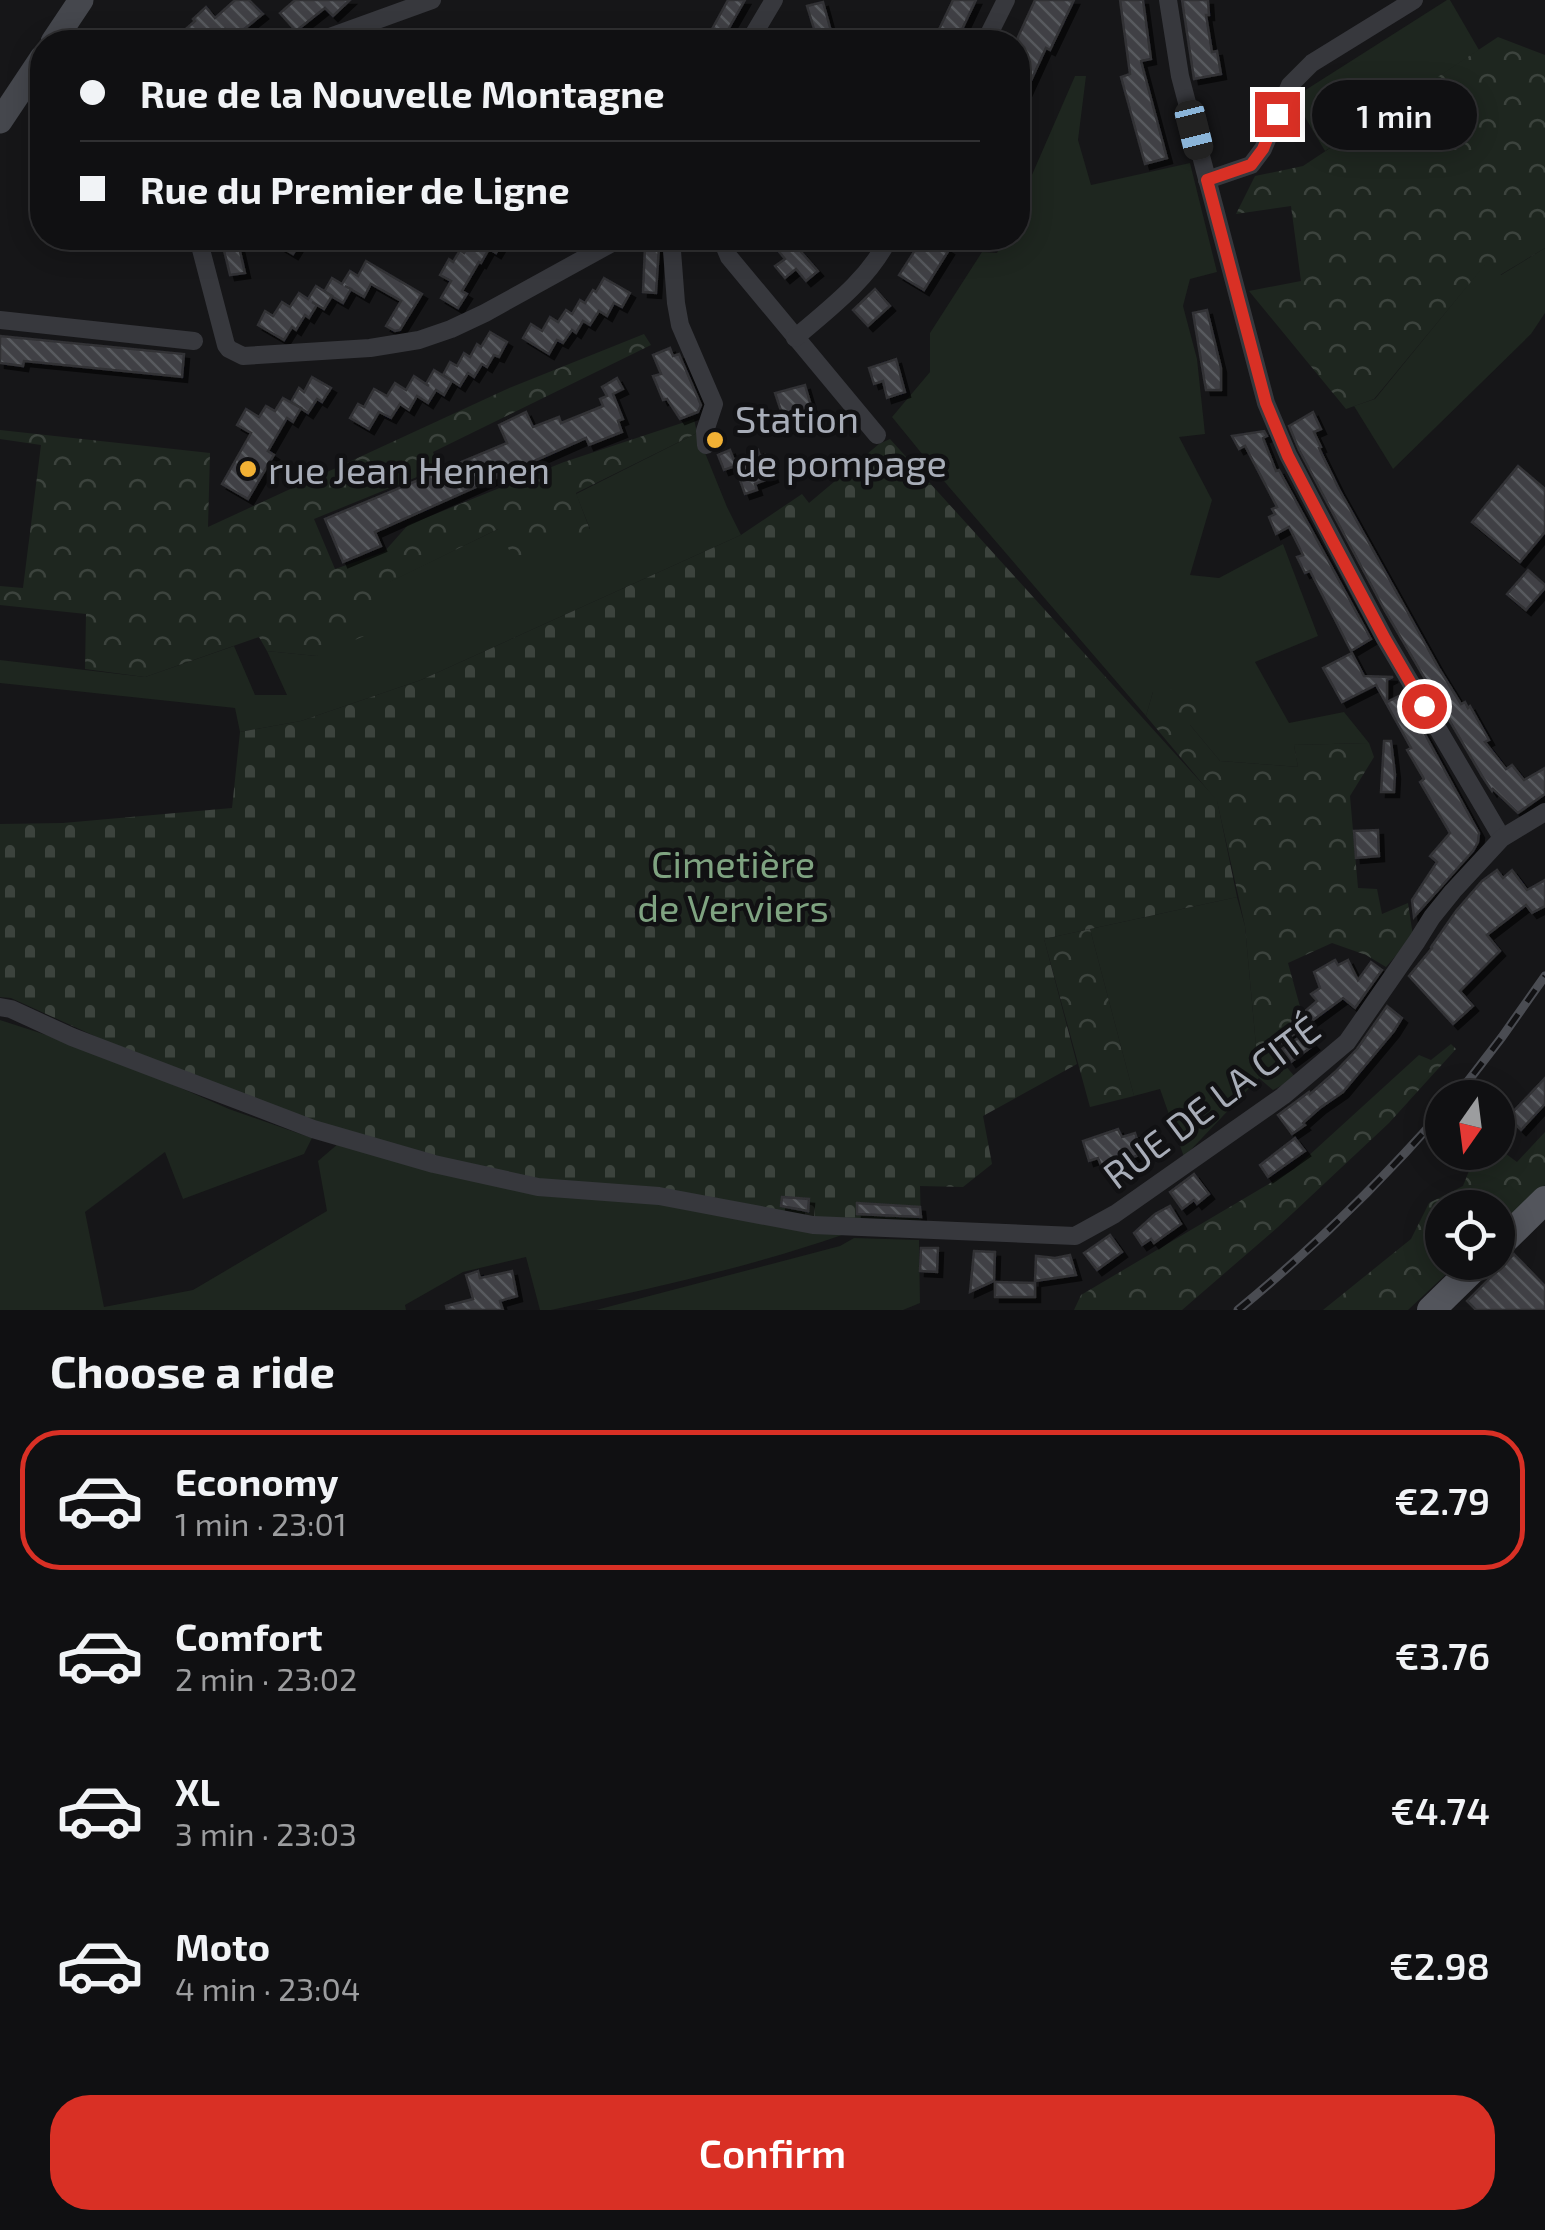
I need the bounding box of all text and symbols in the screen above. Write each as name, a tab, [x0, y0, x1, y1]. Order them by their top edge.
text: Rue de la Nouvelle Montagne	[140, 70, 665, 116]
callout: 1 min	[1312, 79, 1477, 149]
route end	[1255, 92, 1300, 137]
text: 1 min	[1357, 96, 1432, 134]
car	[1172, 97, 1216, 163]
text: Rue du Premier de Ligne	[140, 166, 570, 212]
place label: Station de pompage	[735, 395, 947, 485]
marker: Station de pompage	[704, 429, 726, 451]
place label: rue Jean Hennen	[268, 446, 550, 492]
marker: rue Jean Hennen	[237, 458, 259, 480]
route start	[1402, 684, 1447, 729]
park label: Cimetière de Verviers	[637, 840, 829, 930]
street label: RUE DE LA CITÉ	[1094, 1005, 1328, 1197]
north arrow	[1425, 1080, 1515, 1170]
map controls	[1425, 1080, 1515, 1280]
button: locate	[1425, 1190, 1515, 1280]
text: Choose a ride	[50, 1343, 335, 1397]
icon: car	[55, 1455, 145, 1545]
text: Economy	[175, 1458, 339, 1504]
text: €2.79	[1394, 1477, 1490, 1523]
text: 1 min · 23:01	[175, 1504, 347, 1542]
icon: car	[55, 1610, 145, 1700]
text: Comfort	[175, 1613, 323, 1659]
text: €3.76	[1395, 1632, 1490, 1678]
text: 2 min · 23:02	[175, 1659, 357, 1697]
icon: car	[55, 1765, 145, 1855]
text: XL	[175, 1768, 220, 1814]
text: €4.74	[1390, 1787, 1490, 1833]
text: 3 min · 23:03	[175, 1814, 357, 1852]
icon: car	[55, 1920, 145, 2010]
text: Moto	[175, 1923, 270, 1969]
text: €2.98	[1389, 1942, 1490, 1988]
text: 4 min · 23:04	[175, 1969, 361, 2007]
button: Confirm	[50, 2095, 1495, 2210]

